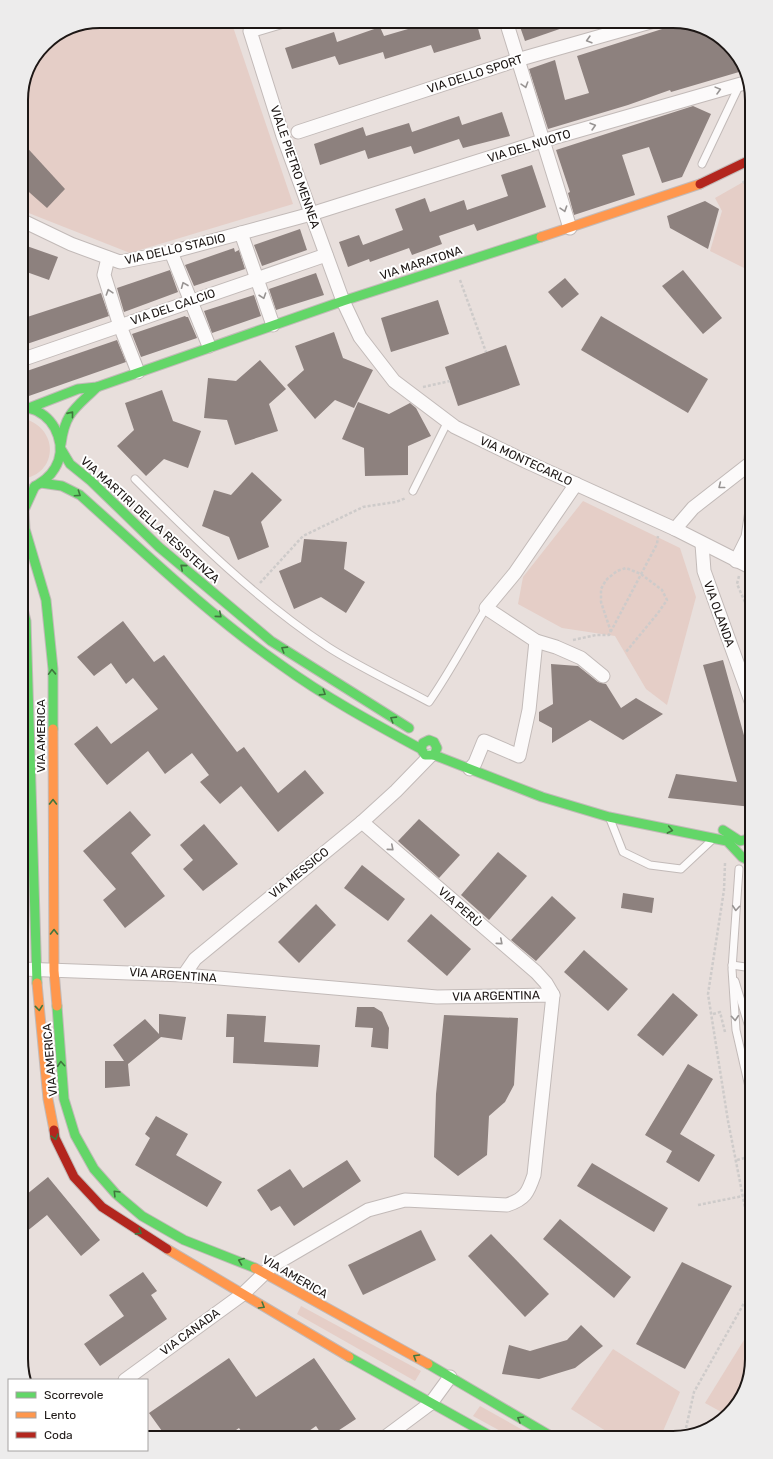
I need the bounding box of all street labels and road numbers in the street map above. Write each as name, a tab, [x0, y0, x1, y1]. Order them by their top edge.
street label: VIA DELLO SPORT	[425, 52, 525, 96]
street label: VIALE PIETRO MENNEA	[267, 104, 323, 230]
street label: VIA DEL NUOTO	[486, 127, 572, 165]
street label: VIA DELLO STADIO	[123, 231, 227, 267]
street label: VIA MARATONA	[378, 243, 464, 283]
street label: VIA DEL CALCIO	[129, 286, 217, 328]
street label: VIA MONTECARLO	[477, 433, 575, 489]
street label: VIA MARTIRI DELLA RESISTENZA	[78, 454, 222, 586]
street label: VIA OLANDA	[701, 579, 737, 649]
street label: VIA AMERICA	[34, 699, 48, 773]
street label: VIA MESSICO	[266, 845, 332, 901]
street label: VIA PERÙ	[435, 884, 485, 930]
street label: VIA ARGENTINA	[129, 965, 217, 985]
street label: VIA ARGENTINA	[452, 988, 540, 1004]
street label: VIA AMERICA	[40, 1023, 60, 1097]
street label: VIA AMERICA	[260, 1253, 330, 1301]
street label: VIA CANADA	[157, 1306, 223, 1358]

